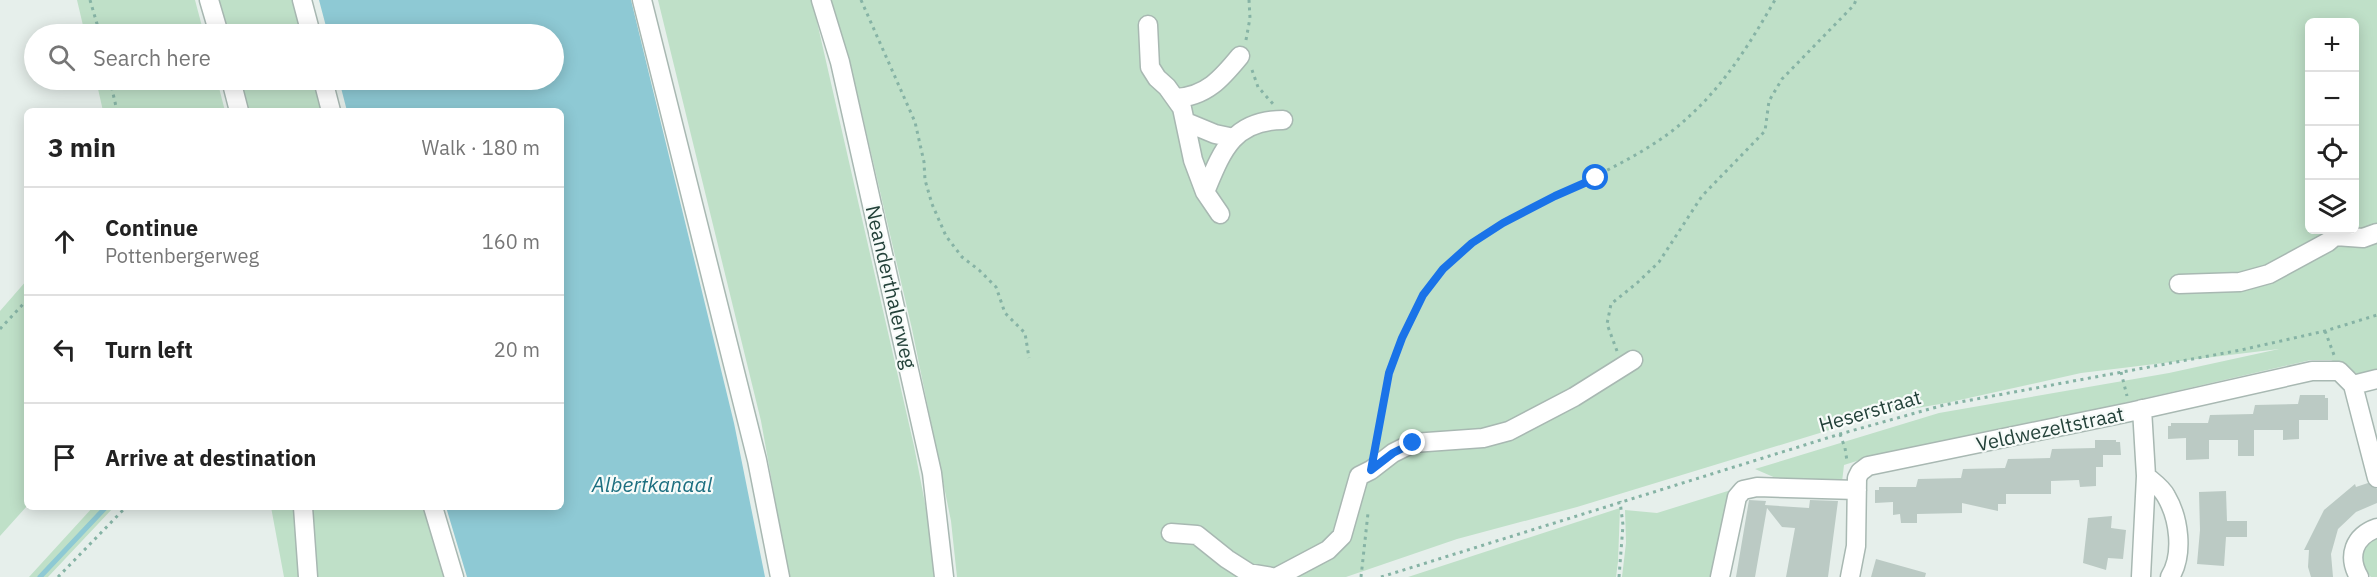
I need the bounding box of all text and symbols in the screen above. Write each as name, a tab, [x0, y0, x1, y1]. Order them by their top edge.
map controls	[2305, 18, 2359, 234]
button: +	[2305, 18, 2359, 72]
search box	[24, 24, 564, 90]
icon: search	[45, 41, 78, 74]
text: Search here	[93, 43, 211, 72]
button: −	[2305, 72, 2359, 126]
button: locate	[2305, 126, 2359, 180]
text: 3 min	[48, 130, 116, 164]
text: Walk · 180 m	[422, 134, 540, 161]
route start	[1582, 164, 1608, 190]
button: layers	[2305, 180, 2359, 234]
street label: Neanderthalerweg	[860, 203, 924, 372]
text: Continue	[105, 213, 198, 242]
icon: ahead	[48, 225, 81, 258]
text: 160 m	[482, 228, 540, 255]
text: Pottenbergerweg	[105, 242, 259, 269]
icon: left	[48, 333, 81, 366]
text: Turn left	[105, 335, 193, 364]
text: 20 m	[494, 336, 540, 363]
street label: Heserstraat	[1815, 383, 1924, 438]
street label: Veldwezeltstraat	[1974, 400, 2126, 457]
route end	[1399, 429, 1425, 455]
icon: arrive	[48, 441, 81, 474]
text: Arrive at destination	[105, 443, 316, 472]
water label: Albertkanaal	[591, 470, 713, 498]

